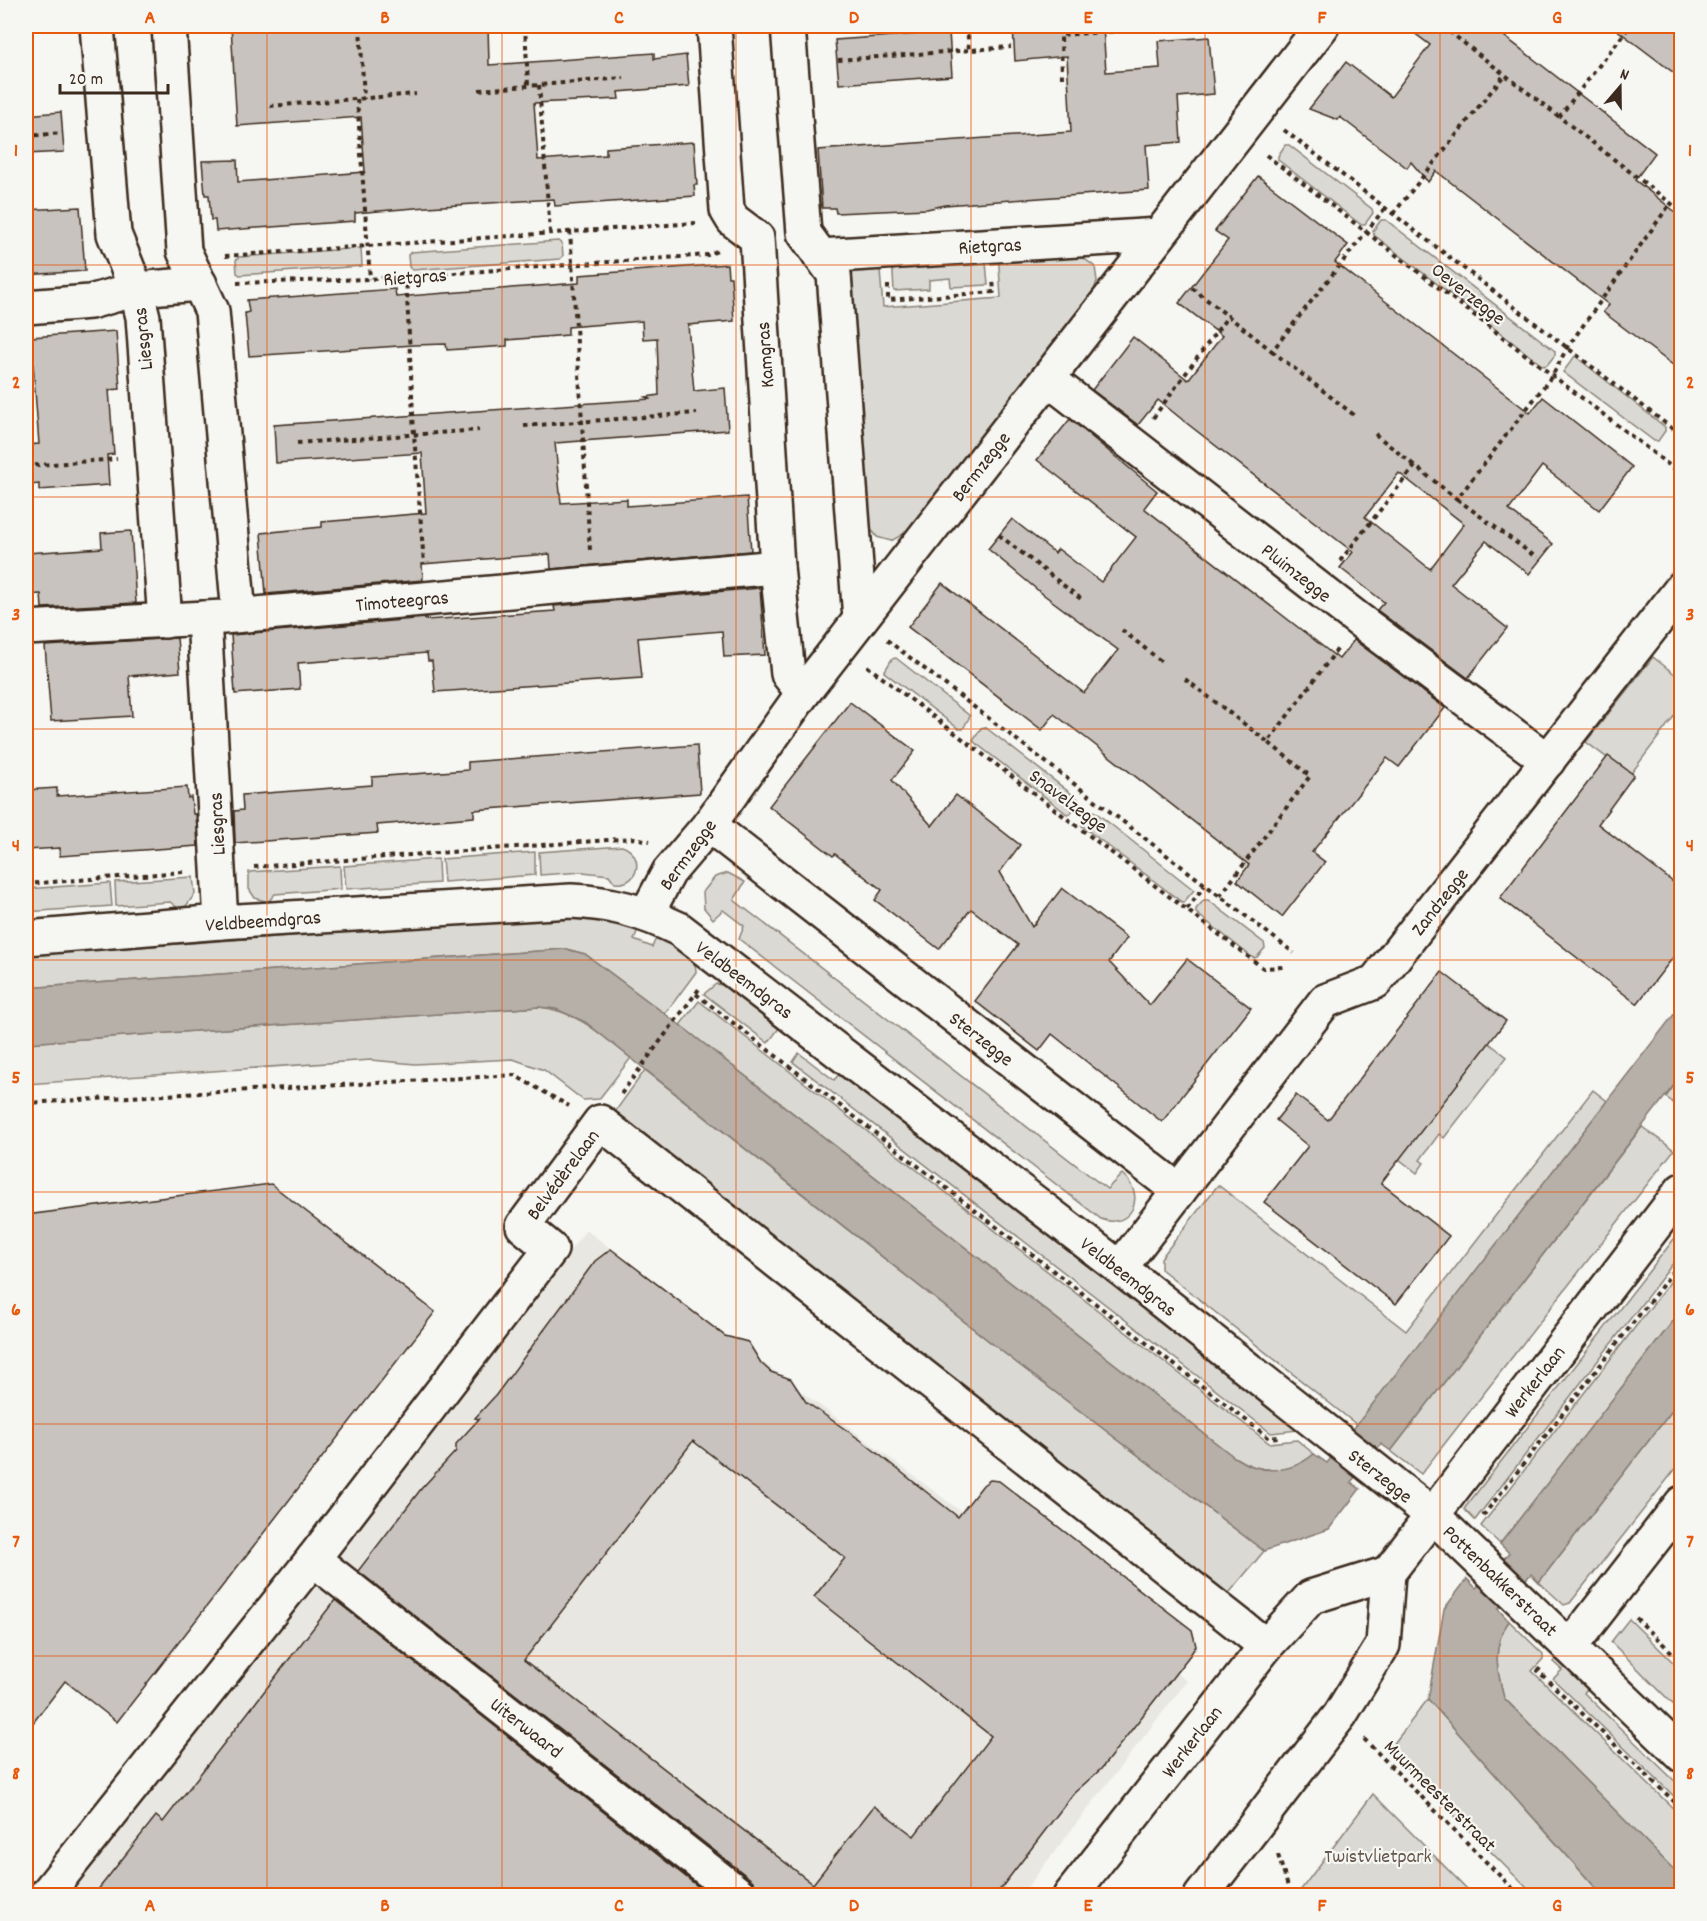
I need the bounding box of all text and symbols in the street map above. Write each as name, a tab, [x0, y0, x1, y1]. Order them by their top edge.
text: A	[145, 5, 156, 33]
text: B	[380, 5, 390, 33]
text: C	[614, 5, 624, 33]
text: D	[849, 5, 860, 33]
text: E	[1083, 5, 1093, 33]
text: F	[1318, 5, 1328, 33]
text: G	[1552, 5, 1562, 33]
scale bar	[60, 57, 168, 95]
north arrow	[1590, 57, 1650, 117]
text: N	[1617, 63, 1632, 87]
text: 20 m	[69, 68, 103, 93]
text: 1	[14, 138, 18, 166]
text: 1	[1688, 138, 1692, 166]
street label: Rietgras	[958, 232, 1023, 264]
street label: Oeverzegge	[1424, 257, 1510, 333]
street label: Rietgras	[383, 263, 448, 295]
street label: Liesgras	[128, 306, 162, 372]
street label: Kamgras	[751, 321, 783, 389]
text: 2	[12, 370, 20, 398]
text: 2	[1686, 370, 1694, 398]
street label: Bermzegge	[946, 427, 1019, 509]
street label: Pluimzegge	[1254, 538, 1336, 611]
street label: Timoteegras	[355, 585, 450, 621]
text: 3	[12, 602, 20, 630]
text: 3	[1686, 602, 1694, 630]
street label: Snavelzegge	[1022, 764, 1113, 841]
street label: Liesgras	[203, 792, 235, 856]
street label: Bermzegge	[654, 814, 725, 897]
text: 4	[12, 833, 20, 861]
text: 4	[1686, 833, 1694, 861]
street label: Zandzegge	[1406, 863, 1477, 943]
street label: Veldbeemdgras	[204, 905, 322, 941]
street label: Veldbeemdgras	[688, 935, 798, 1027]
street label: Sterzegge	[942, 1006, 1019, 1075]
text: 5	[11, 1065, 21, 1093]
text: 5	[1685, 1065, 1695, 1093]
street label: Belvédèrelaan	[521, 1125, 608, 1227]
street label: Veldbeemdgras	[1073, 1232, 1181, 1325]
text: 6	[11, 1297, 21, 1325]
text: 6	[1685, 1297, 1695, 1325]
street label: Werkerlaan	[1499, 1341, 1574, 1425]
street label: Sterzegge	[1341, 1443, 1418, 1512]
street label: Pottenbakkerstraat	[1435, 1520, 1563, 1645]
text: 7	[12, 1529, 20, 1557]
text: 7	[1686, 1529, 1694, 1557]
street label: Uiterwaard	[483, 1692, 567, 1767]
street label: Werkerlaan	[1156, 1701, 1231, 1785]
street label: Muurmeesterstraat	[1376, 1735, 1501, 1860]
text: 8	[12, 1761, 20, 1789]
text: 8	[1686, 1761, 1694, 1789]
park label: Twistvlietpark	[1324, 1844, 1432, 1872]
text: A	[145, 1893, 156, 1921]
text: B	[380, 1893, 390, 1921]
text: C	[614, 1893, 624, 1921]
text: D	[849, 1893, 860, 1921]
text: E	[1083, 1893, 1093, 1921]
text: F	[1318, 1893, 1328, 1921]
text: G	[1552, 1893, 1562, 1921]

